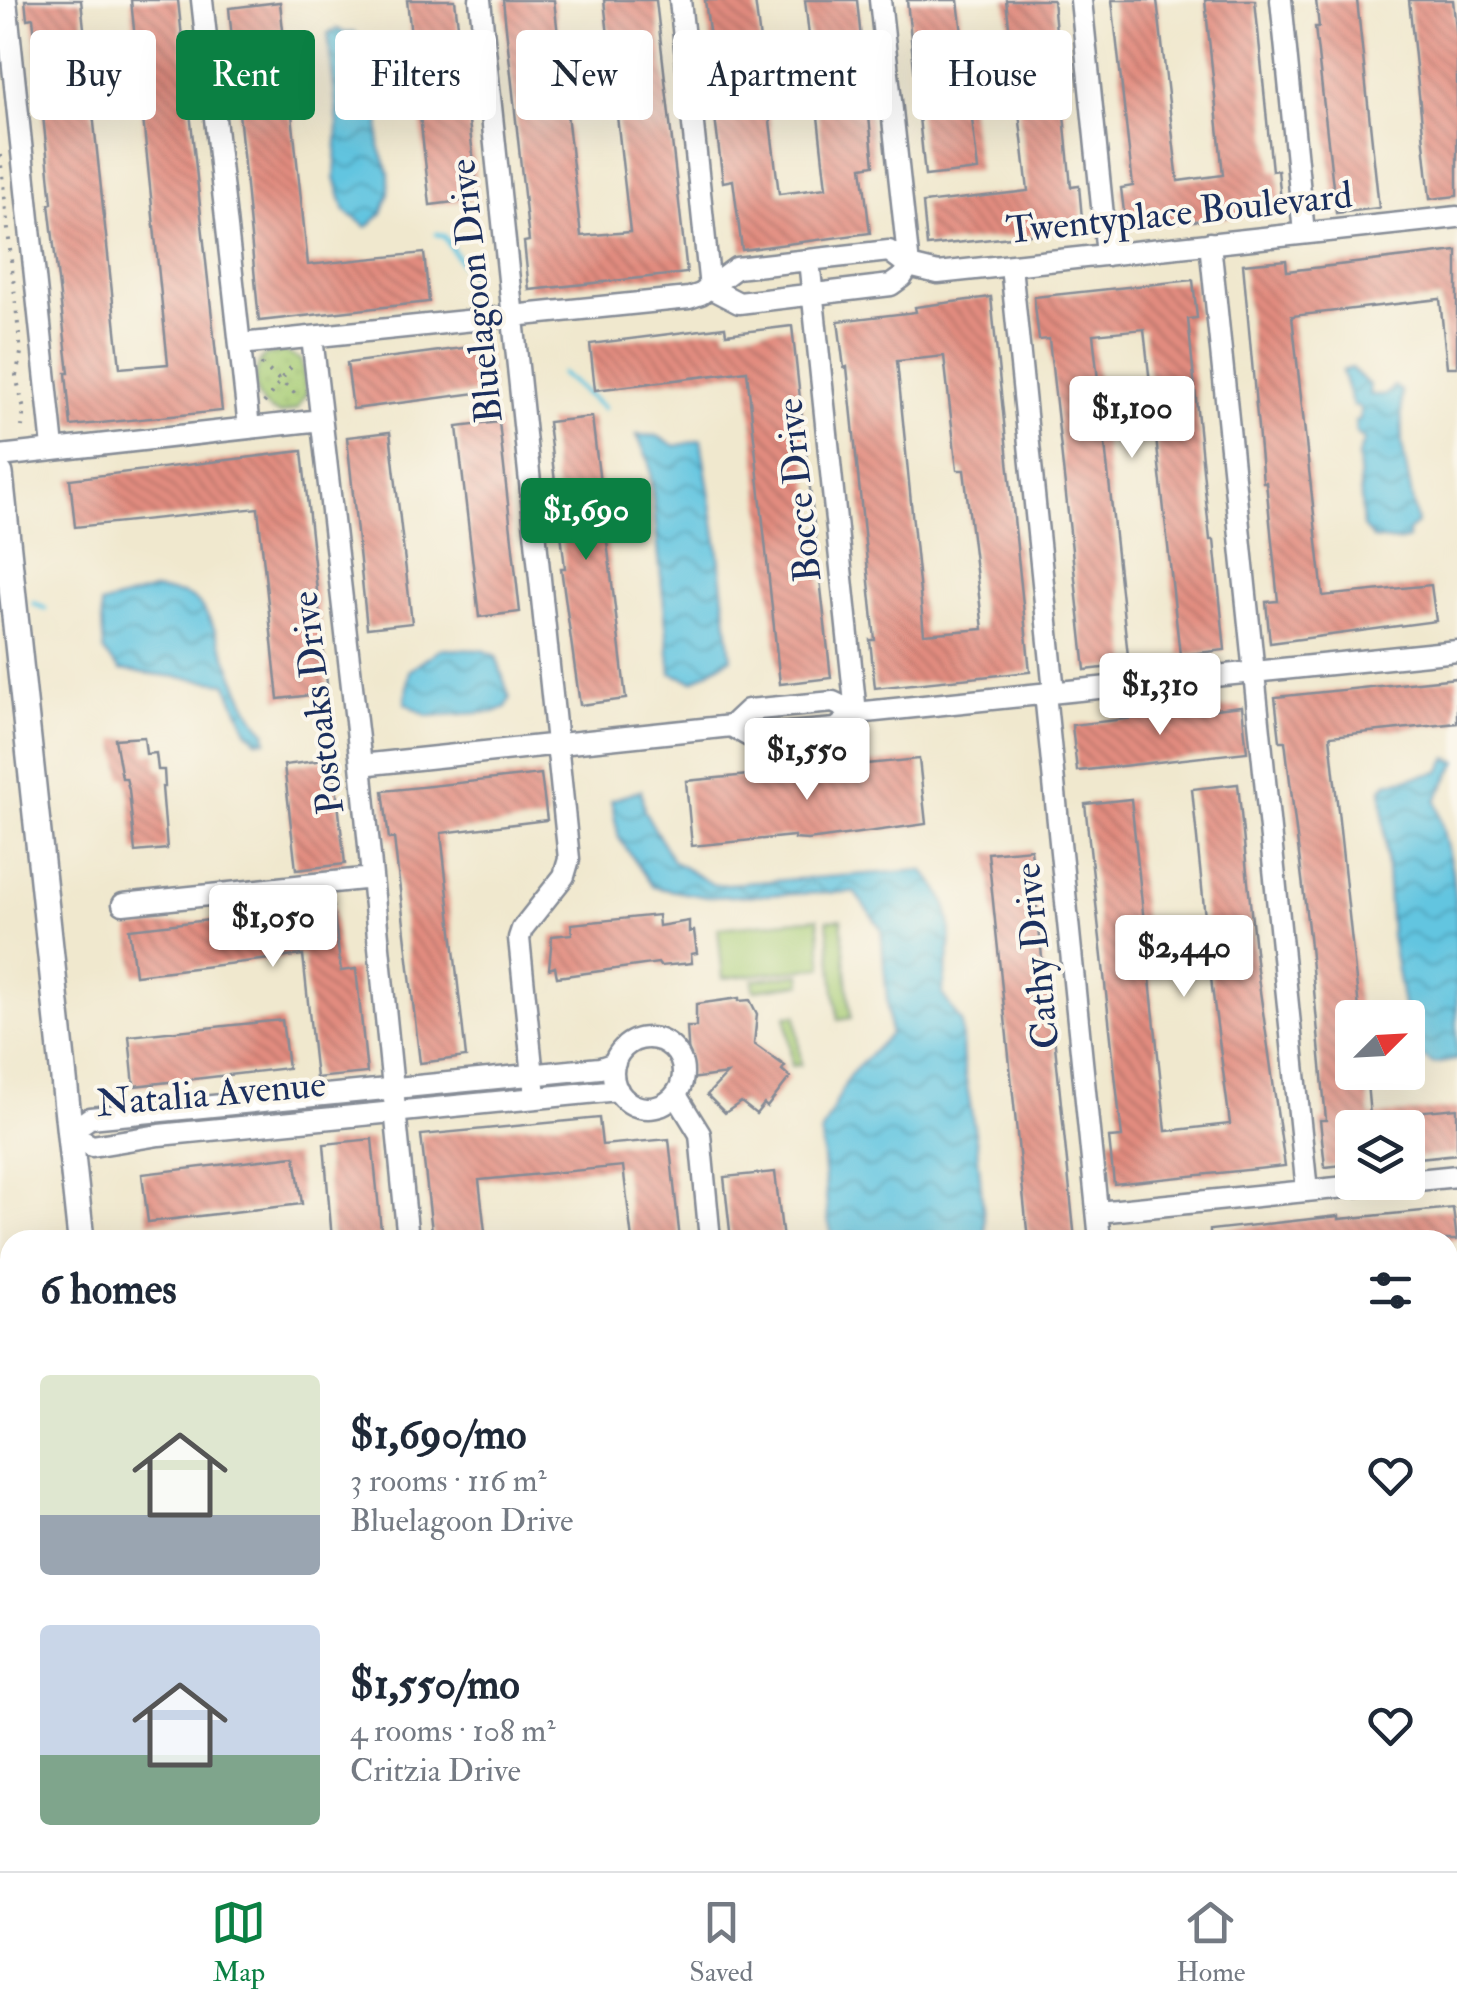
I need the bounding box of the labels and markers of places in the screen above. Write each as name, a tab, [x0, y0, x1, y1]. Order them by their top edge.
pin: $1,100	[1051, 376, 1213, 461]
pin: $1,690	[505, 478, 667, 563]
pin: $1,310	[1079, 653, 1241, 738]
pin: $1,550	[726, 718, 888, 803]
pin: $1,050	[192, 885, 354, 970]
pin: $2,440	[1103, 915, 1265, 1000]

